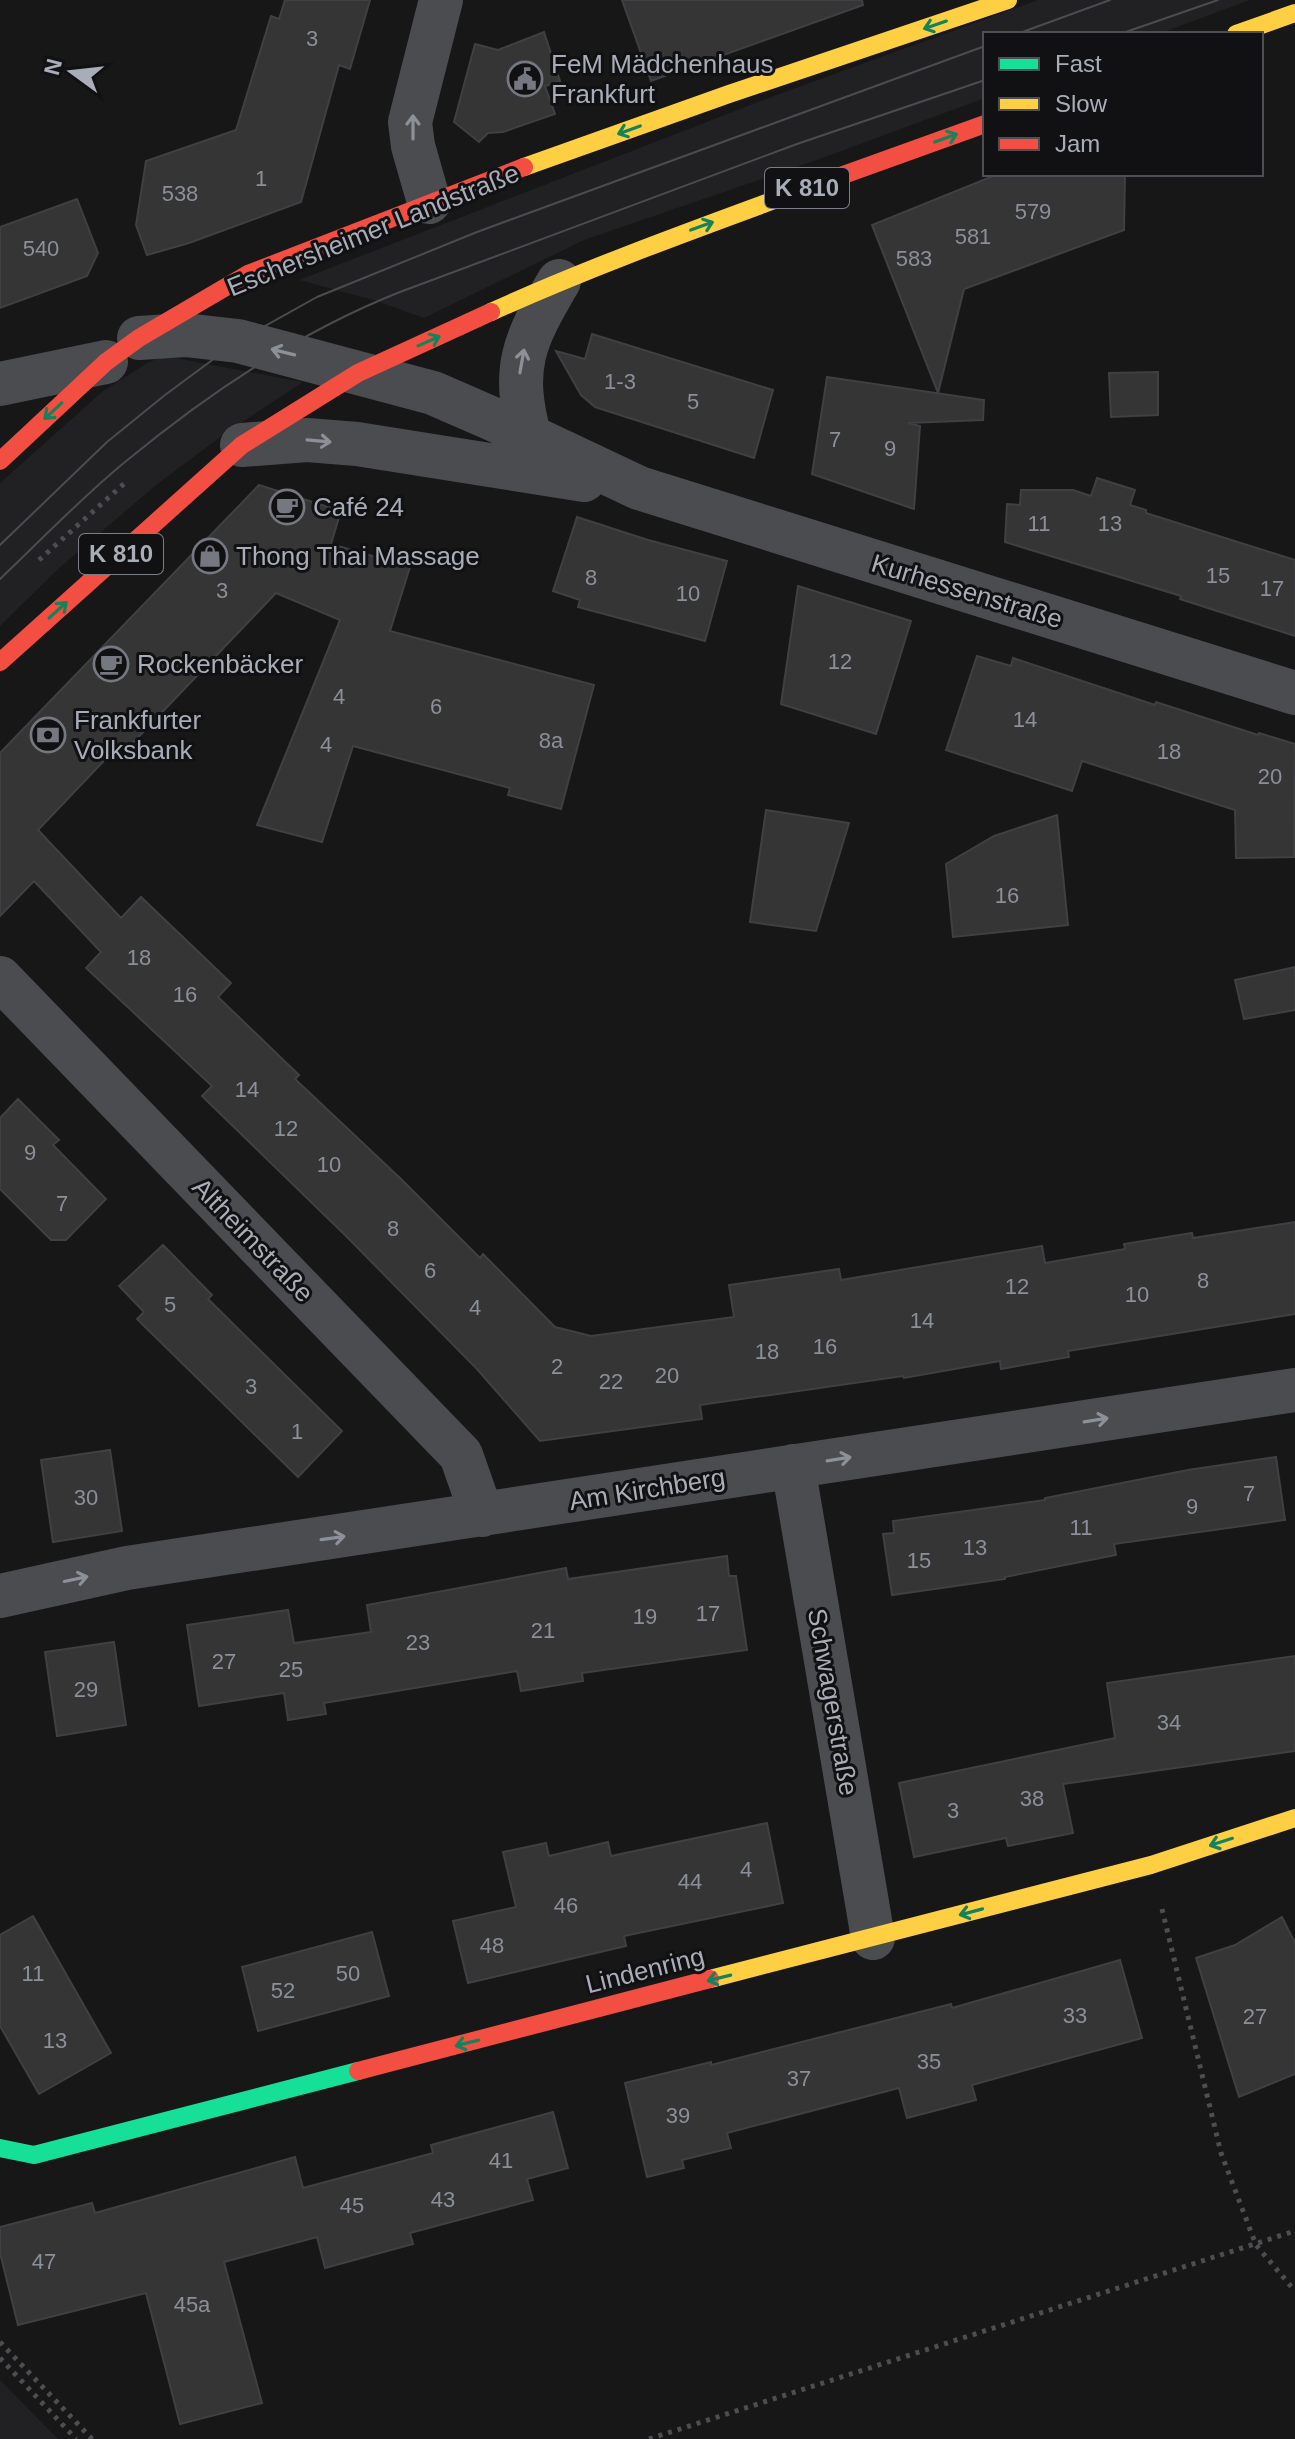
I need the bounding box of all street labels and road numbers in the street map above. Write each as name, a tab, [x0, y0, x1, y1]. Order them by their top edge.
street label: Eschersheimer Landstraße	[223, 158, 523, 302]
road number: K 810	[765, 168, 849, 208]
road number: K 810	[79, 534, 163, 574]
street label: Kurhessenstraße	[868, 548, 1066, 634]
street label: Altheimstraße	[187, 1172, 319, 1308]
street label: Am Kirchberg	[567, 1462, 727, 1516]
street label: Schwagerstraße	[802, 1606, 864, 1798]
street label: Lindenring	[582, 1941, 708, 1999]

